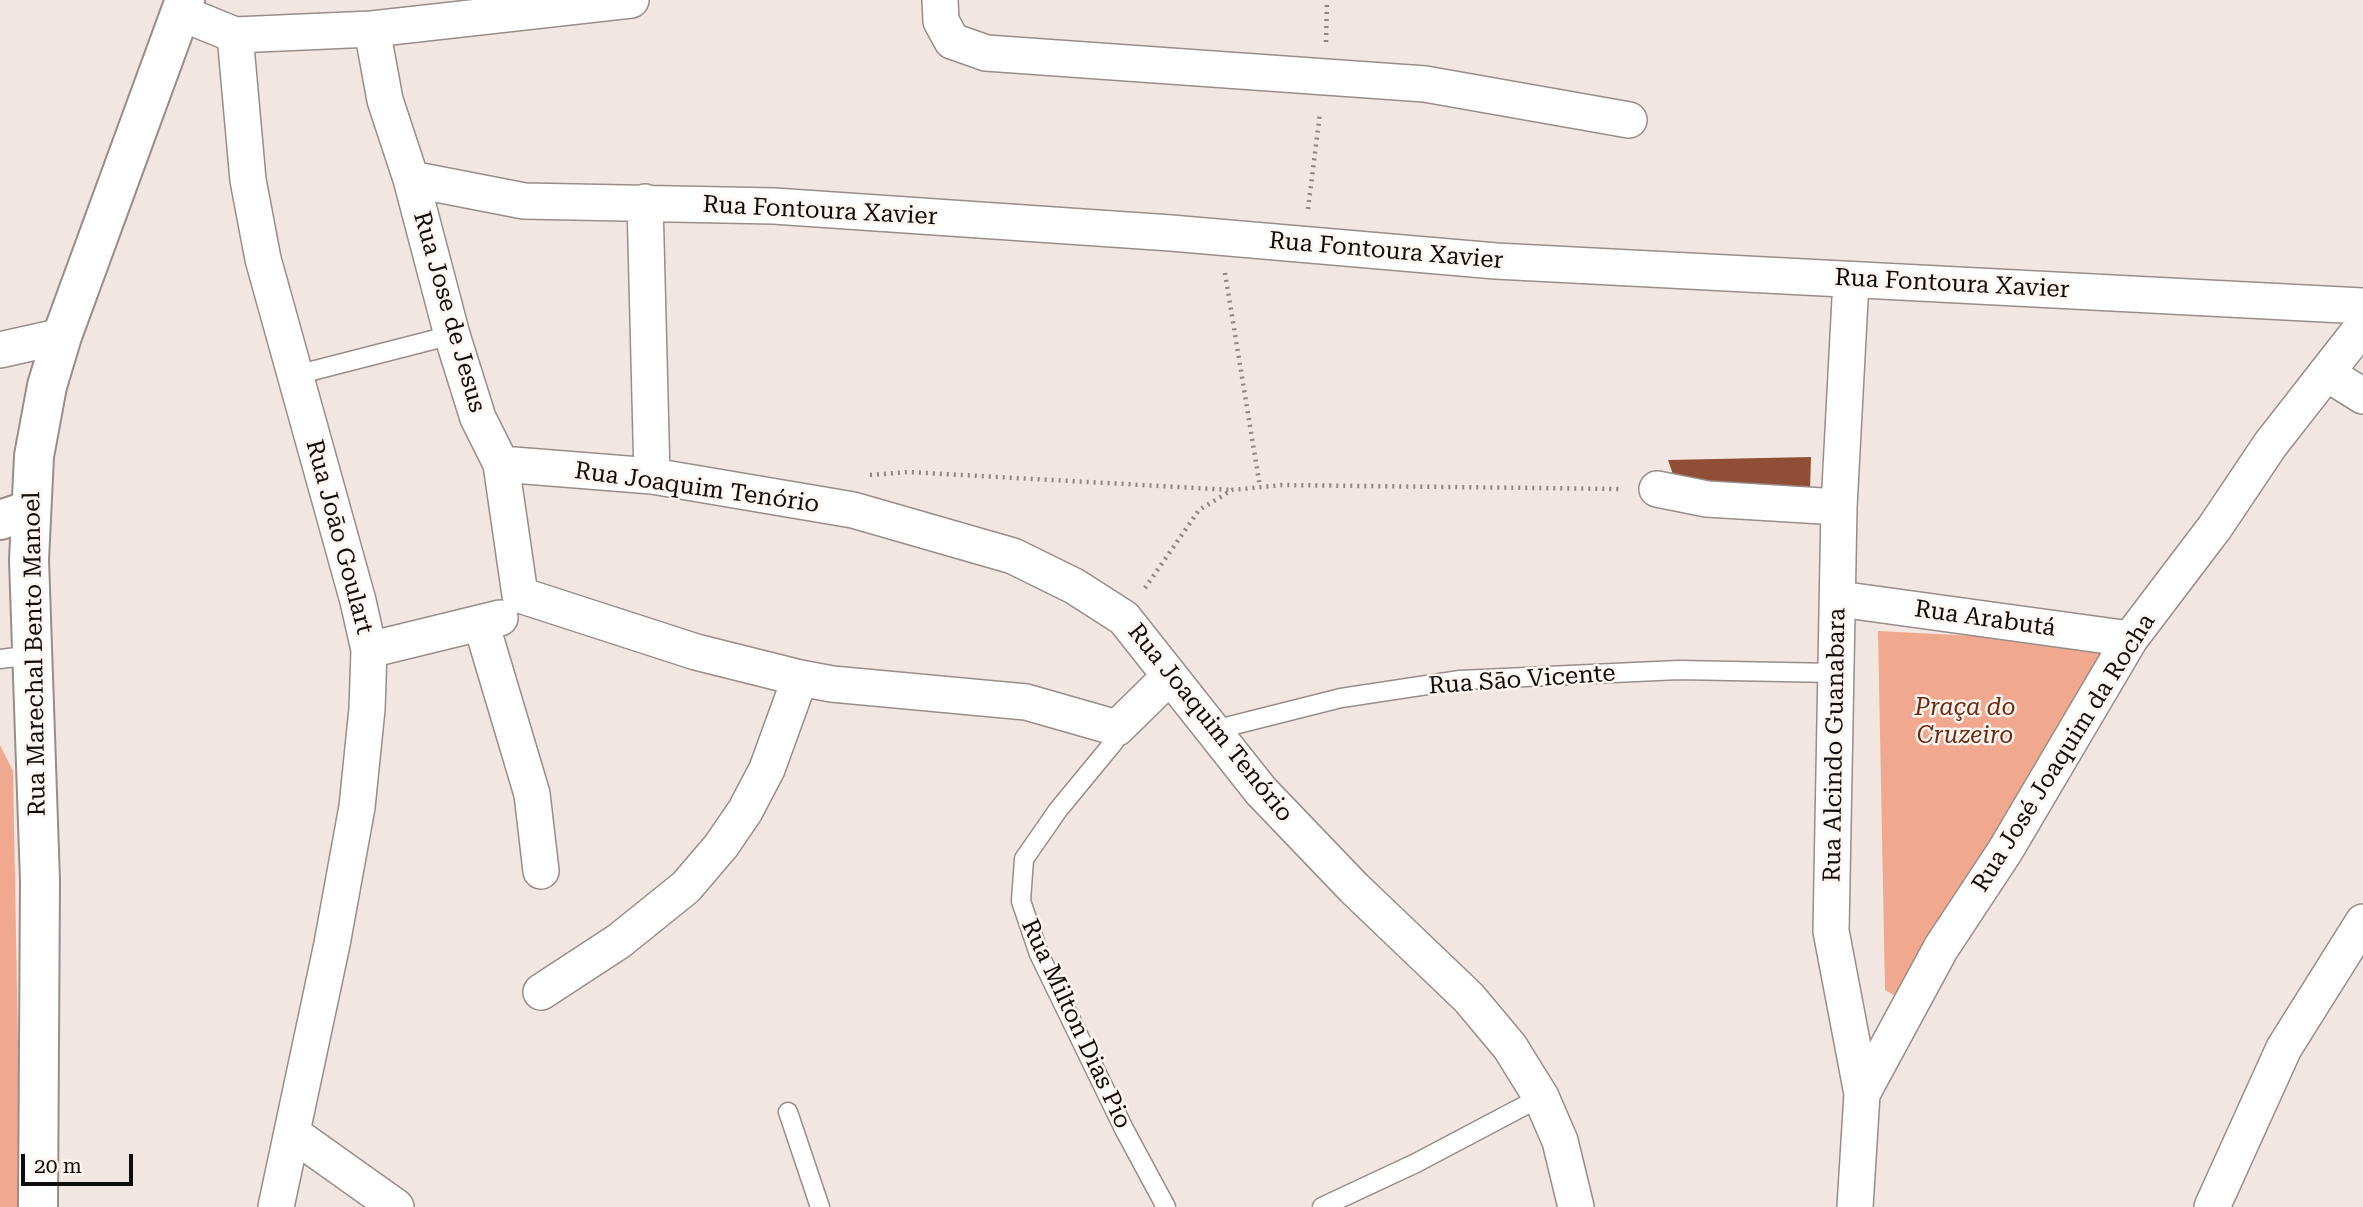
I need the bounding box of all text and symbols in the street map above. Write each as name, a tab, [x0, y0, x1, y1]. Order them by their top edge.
street label: Rua Fontoura Xavier	[702, 190, 938, 232]
street label: Rua Jose de Jesus	[407, 208, 491, 416]
street label: Rua Fontoura Xavier	[1268, 226, 1504, 276]
street label: Rua Fontoura Xavier	[1834, 263, 2070, 305]
street label: Rua Joāo Goulart	[299, 437, 379, 637]
street label: Rua Joaquim Tenório	[573, 457, 821, 519]
street label: Rua Marechal Bento Manoel	[18, 491, 52, 817]
street label: Rua Arabutá	[1913, 595, 2057, 643]
street label: Rua Alcindo Guanabara	[1818, 608, 1852, 882]
street label: Rua José Joaquim da Rocha	[1966, 609, 2162, 897]
street label: Rua Joaquim Tenório	[1121, 618, 1299, 828]
street label: Rua Sāo Vicente	[1428, 659, 1616, 701]
park label: Praça do Cruzeiro	[1914, 694, 2016, 750]
street label: Rua Milton Dias Pio	[1015, 915, 1137, 1133]
scale bar	[24, 1140, 136, 1184]
text: 20 m	[34, 1154, 82, 1178]

